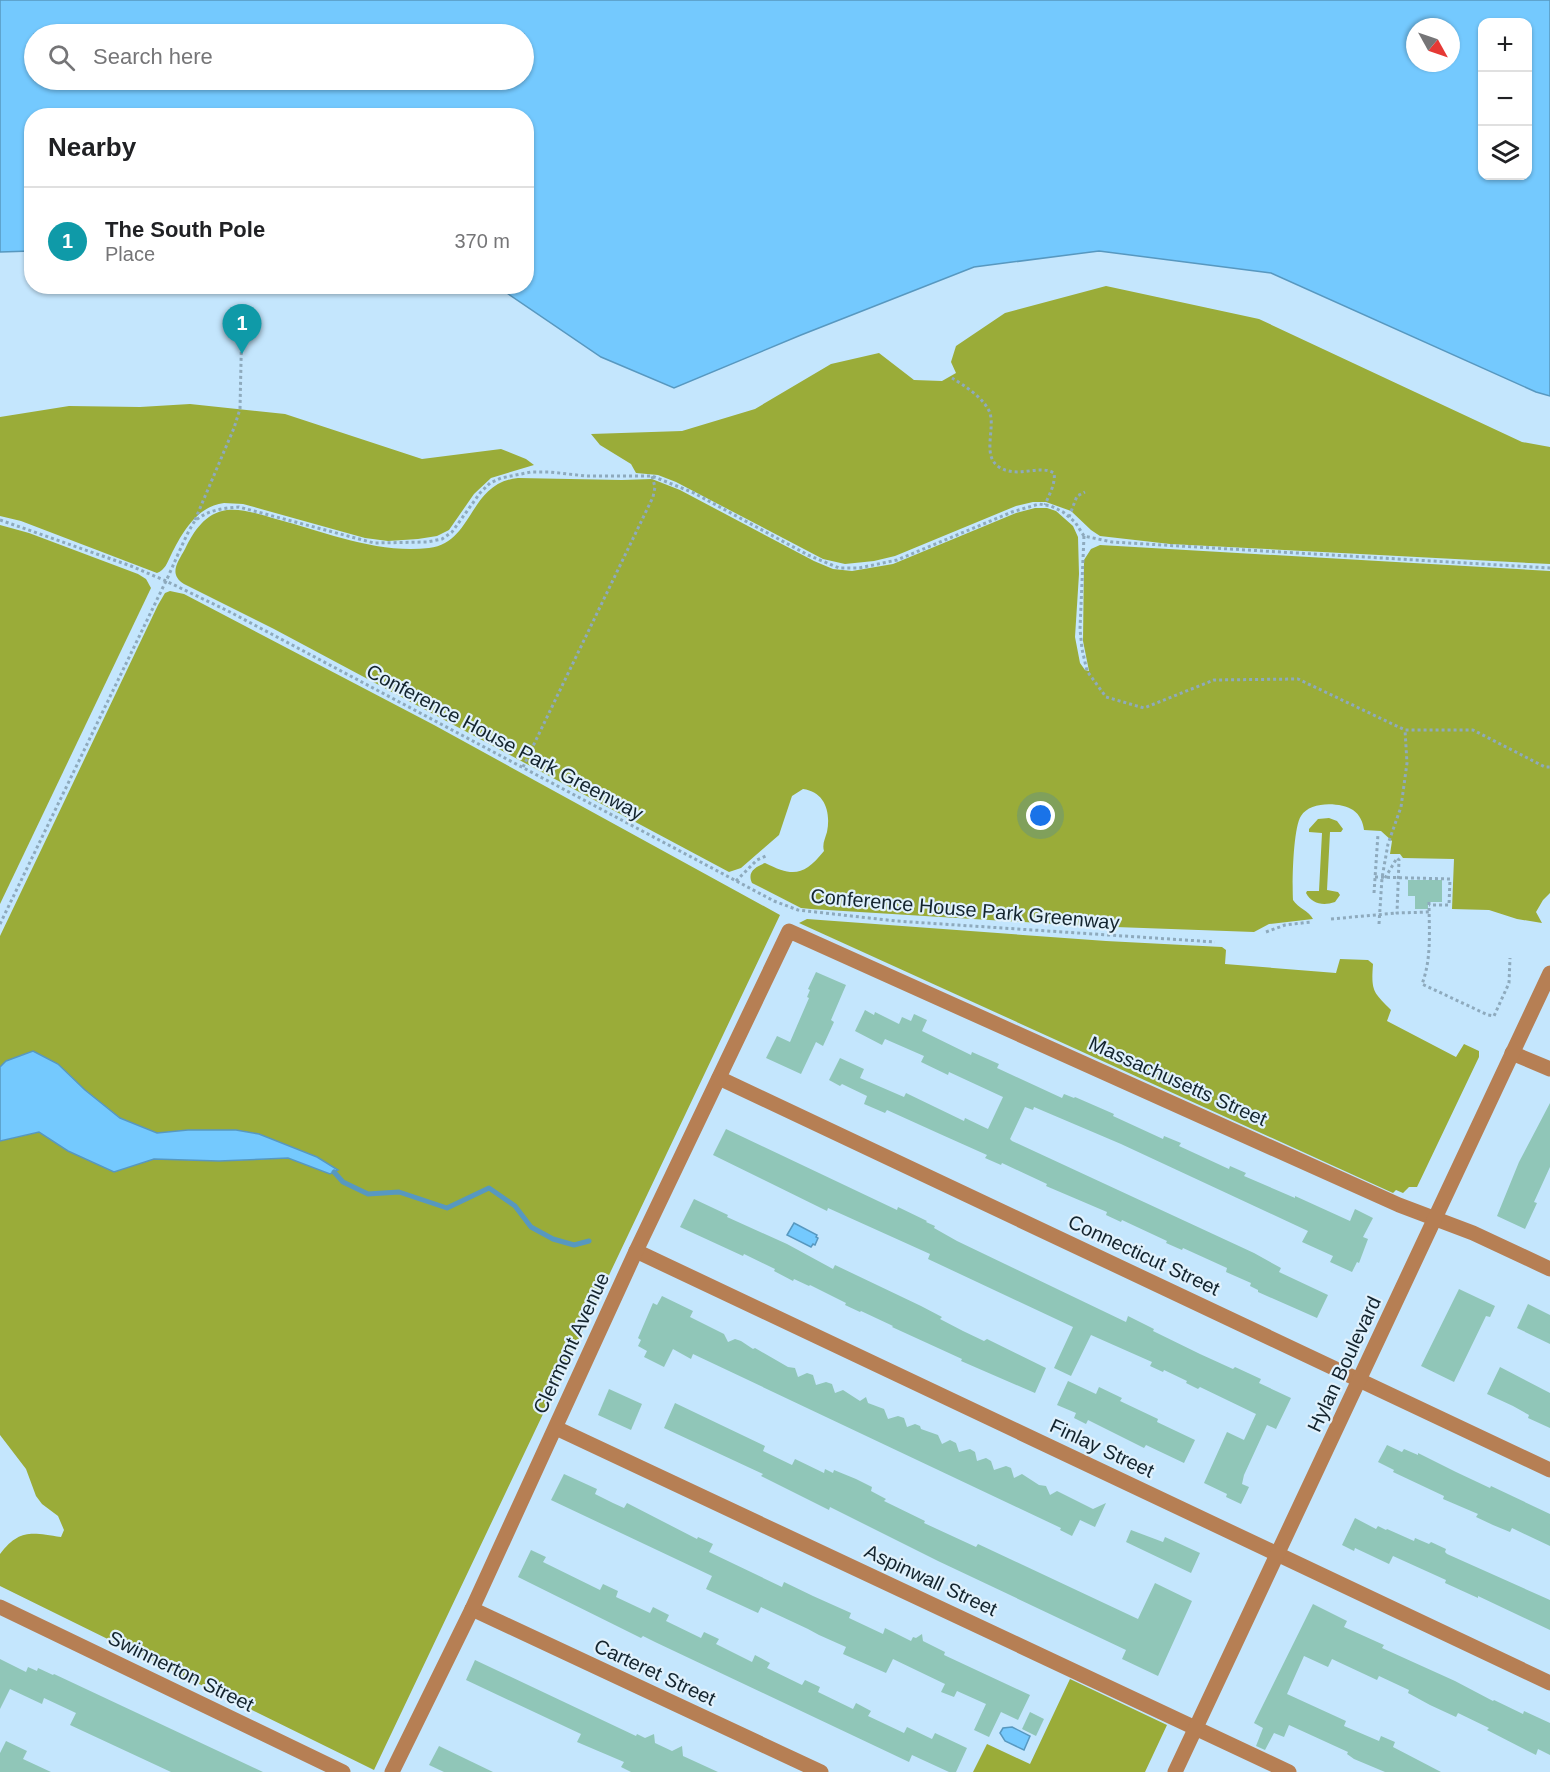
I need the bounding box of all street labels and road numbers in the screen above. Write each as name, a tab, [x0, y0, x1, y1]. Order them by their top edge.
street label: Conference House Park Greenway	[363, 659, 647, 825]
street label: Conference House Park Greenway	[810, 885, 1120, 933]
street label: Massachusetts Street	[1086, 1032, 1271, 1130]
street label: Connecticut Street	[1065, 1210, 1224, 1300]
street label: Clermont Avenue	[529, 1269, 613, 1417]
street label: Hylan Boulevard	[1303, 1293, 1385, 1435]
street label: Finlay Street	[1046, 1414, 1158, 1482]
street label: Aspinwall Street	[861, 1540, 1001, 1620]
street label: Swinnerton Street	[105, 1626, 258, 1716]
street label: Carteret Street	[591, 1634, 719, 1710]

